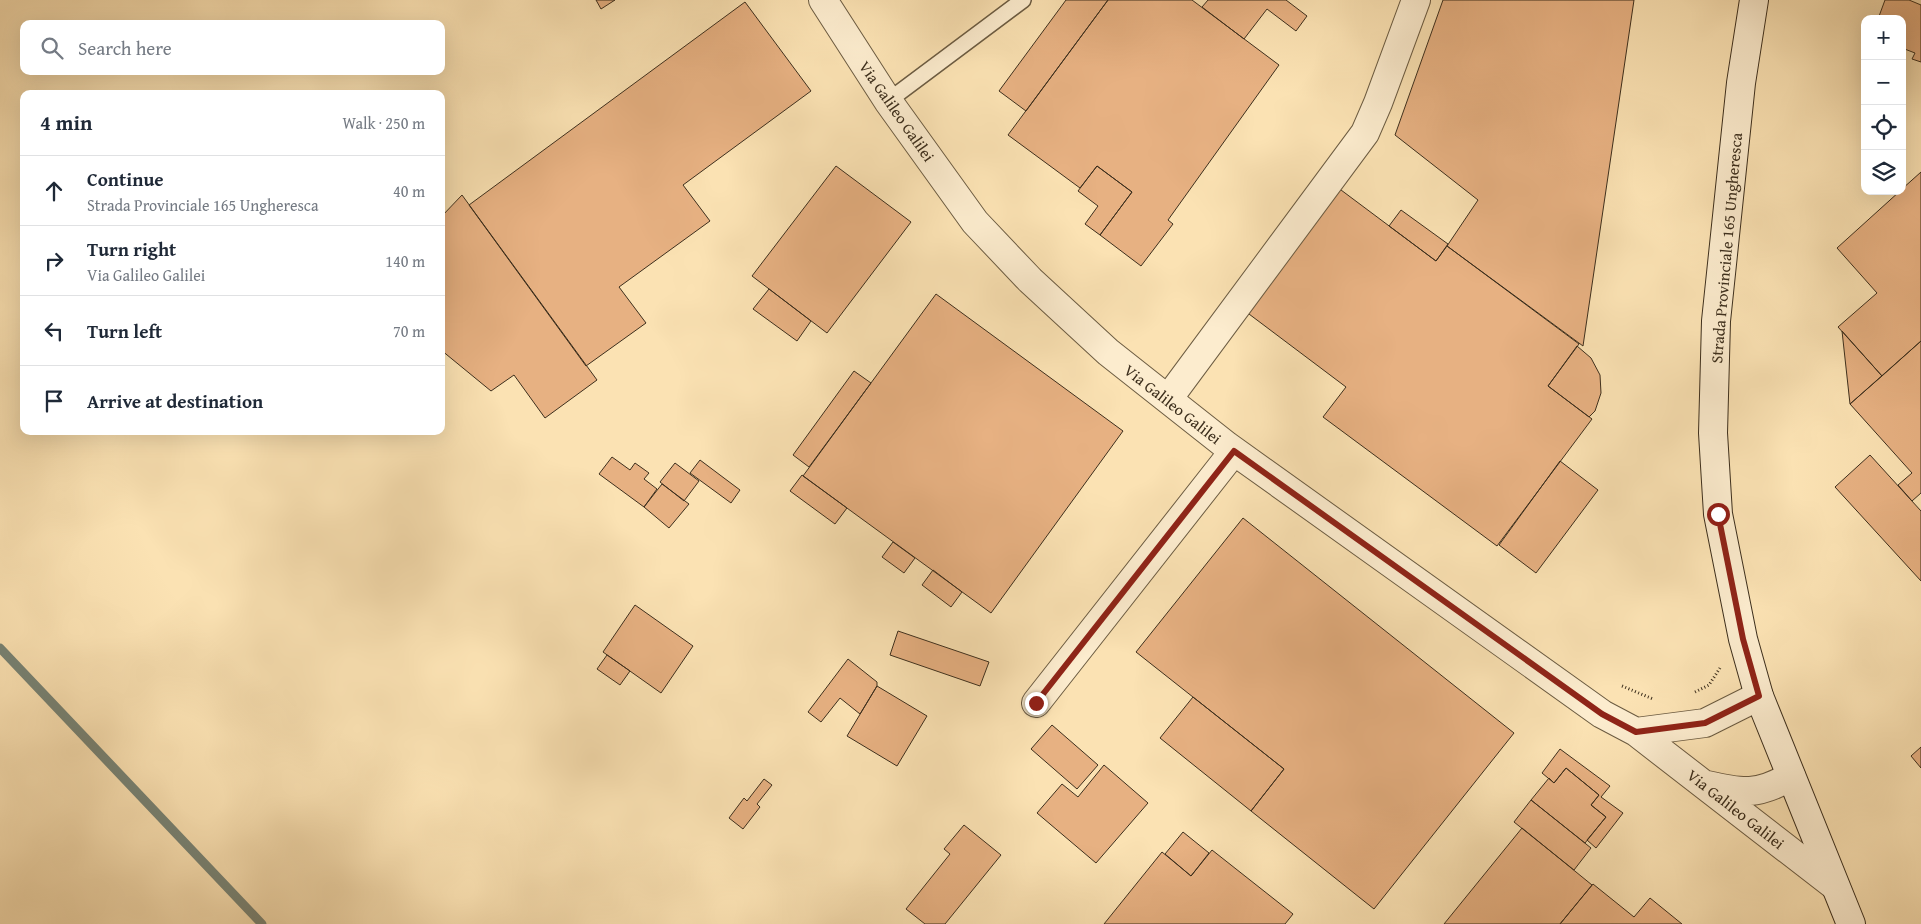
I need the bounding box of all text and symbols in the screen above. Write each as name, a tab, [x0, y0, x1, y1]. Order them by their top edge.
map controls	[1861, 15, 1906, 195]
button: +	[1861, 15, 1906, 60]
search box	[20, 20, 445, 75]
icon: search	[38, 34, 66, 62]
text: Search here	[78, 34, 172, 62]
street label: Via Galileo Galilei	[853, 56, 941, 167]
button: −	[1861, 60, 1906, 105]
button: locate	[1861, 105, 1906, 150]
text: 4 min	[40, 107, 92, 138]
text: Walk · 250 m	[342, 111, 425, 135]
street label: Strada Provinciale 165 Ungheresca	[1704, 131, 1748, 364]
button: layers	[1861, 150, 1906, 195]
text: Continue	[87, 165, 164, 193]
icon: ahead	[40, 177, 68, 205]
text: 40 m	[393, 179, 425, 203]
text: Strada Provinciale 165 Ungheresca	[87, 193, 318, 217]
text: Turn right	[87, 235, 176, 263]
icon: right	[40, 247, 68, 275]
text: 140 m	[385, 249, 425, 273]
text: Via Galileo Galilei	[87, 263, 205, 287]
icon: left	[40, 317, 68, 345]
text: Turn left	[87, 317, 162, 345]
text: 70 m	[393, 319, 425, 343]
street label: Via Galileo Galilei	[1119, 358, 1227, 450]
icon: arrive	[40, 387, 68, 415]
text: Arrive at destination	[87, 387, 263, 415]
route start	[1707, 503, 1730, 526]
route end	[1025, 692, 1048, 715]
street label: Via Galileo Galilei	[1682, 763, 1790, 855]

